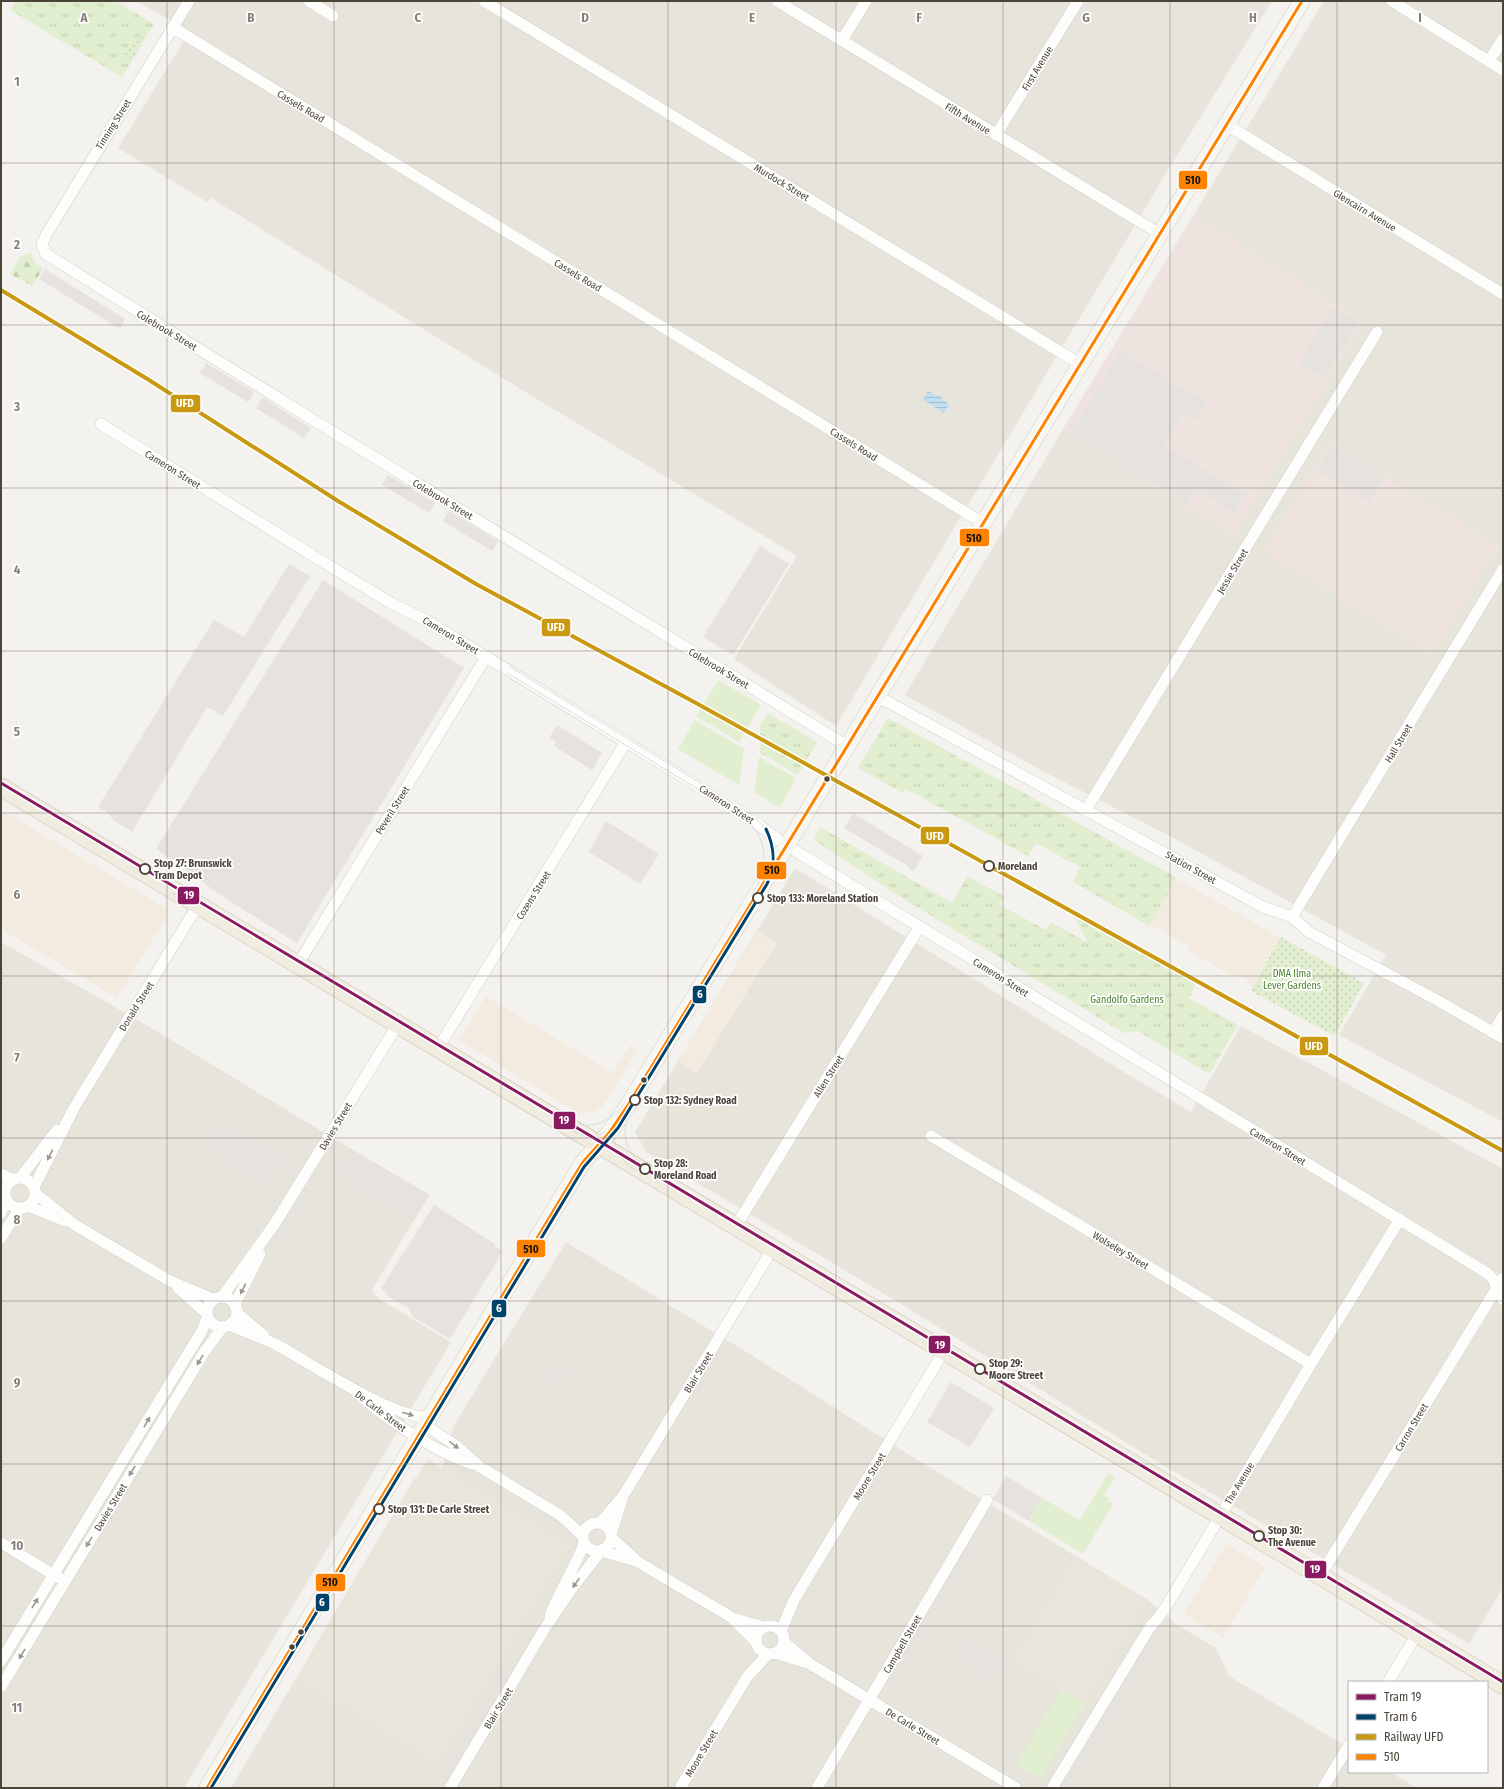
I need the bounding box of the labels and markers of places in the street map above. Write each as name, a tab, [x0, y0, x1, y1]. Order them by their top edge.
unlabelled marker	[822, 774, 832, 784]
place label: Stop 27: Brunswick Tram Depot	[154, 858, 232, 882]
marker: Moreland	[983, 860, 995, 872]
place label: Moreland	[998, 861, 1037, 873]
marker: Stop 27: Brunswick Tram Depot	[139, 863, 151, 875]
marker: Stop 133: Moreland Station	[752, 892, 764, 904]
place label: Stop 133: Moreland Station	[767, 893, 878, 905]
unlabelled marker	[639, 1075, 649, 1085]
marker: Stop 132: Sydney Road	[629, 1094, 641, 1106]
place label: Stop 132: Sydney Road	[644, 1095, 737, 1107]
place label: Stop 28: Moreland Road	[654, 1158, 717, 1182]
marker: Stop 28: Moreland Road	[639, 1163, 651, 1175]
place label: Stop 29: Moore Street	[989, 1358, 1044, 1382]
marker: Stop 29: Moore Street	[974, 1363, 986, 1375]
marker: Stop 131: De Carle Street	[373, 1503, 385, 1515]
place label: Stop 131: De Carle Street	[388, 1504, 490, 1516]
place label: Stop 30: The Avenue	[1268, 1525, 1316, 1549]
marker: Stop 30: The Avenue	[1253, 1530, 1265, 1542]
unlabelled marker	[296, 1627, 306, 1637]
unlabelled marker	[287, 1642, 297, 1652]

